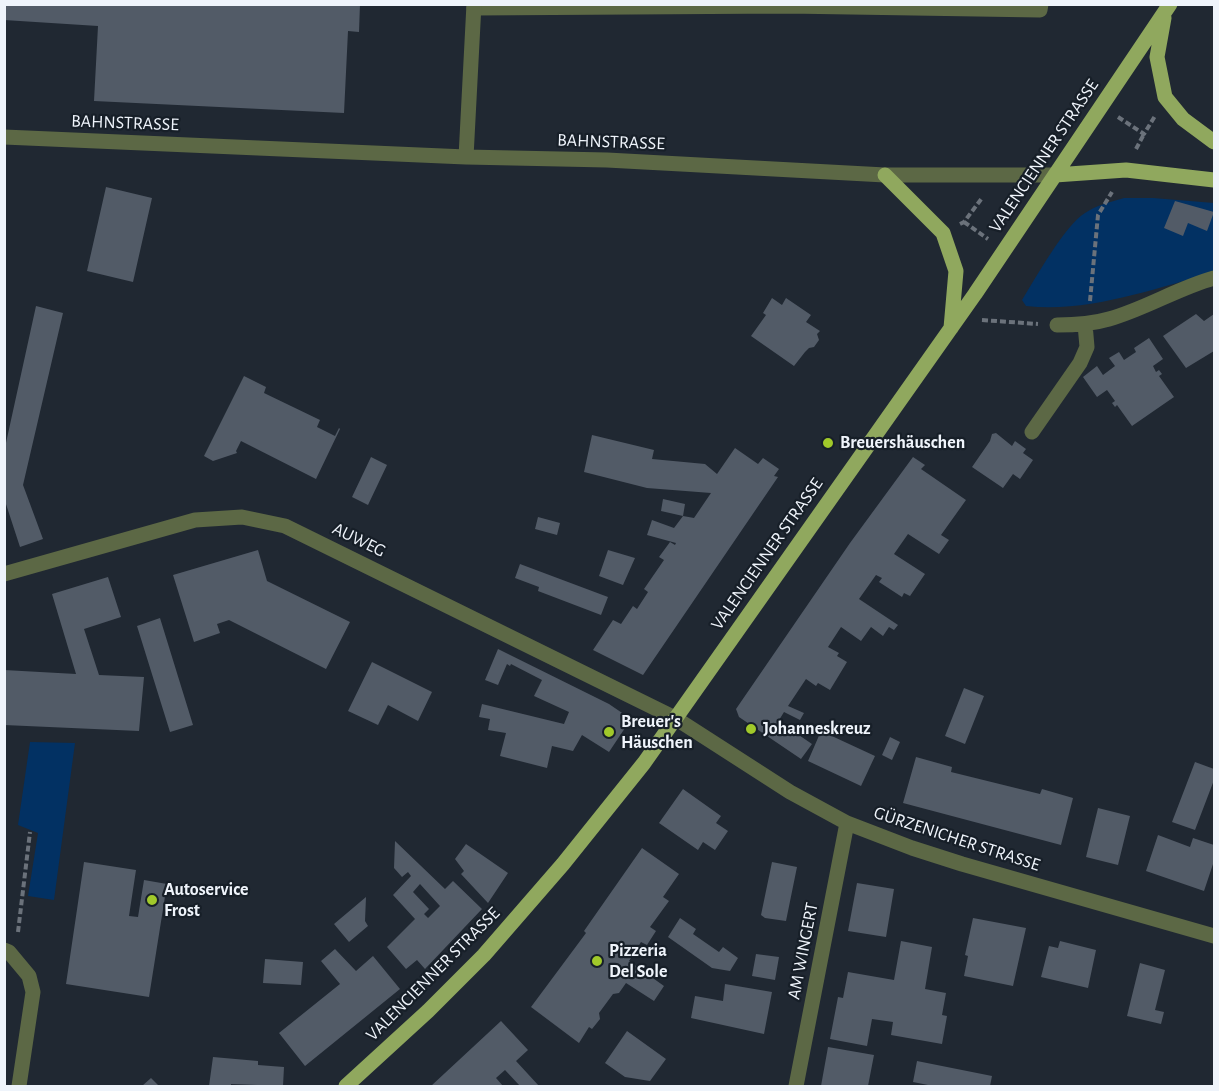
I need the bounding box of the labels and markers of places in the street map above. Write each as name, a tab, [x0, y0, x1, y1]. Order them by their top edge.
place label: Breuershäuschen	[840, 432, 965, 454]
marker: Breuershäuschen	[821, 436, 835, 450]
place label: Breuer's Häuschen	[621, 711, 693, 754]
place label: Johanneskreuz	[763, 718, 871, 740]
marker: Johanneskreuz	[744, 722, 758, 736]
marker: Breuer's Häuschen	[602, 725, 616, 739]
place label: Autoservice Frost	[164, 879, 249, 922]
marker: Autoservice Frost	[145, 893, 159, 907]
place label: Pizzeria Del Sole	[609, 940, 667, 982]
marker: Pizzeria Del Sole	[590, 954, 604, 968]

